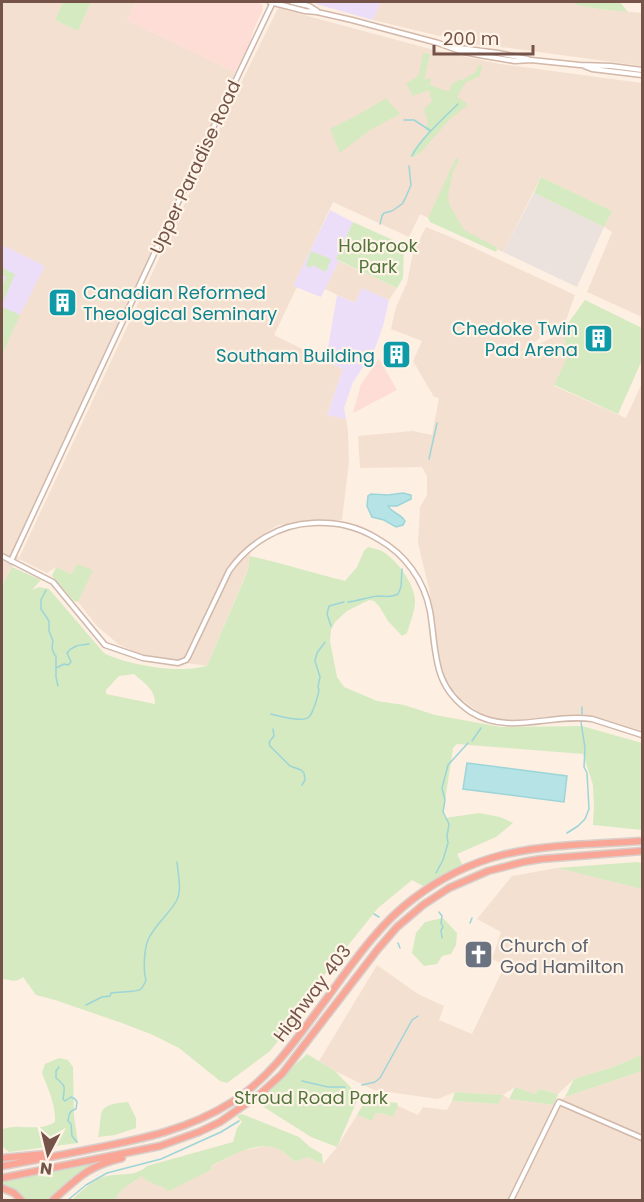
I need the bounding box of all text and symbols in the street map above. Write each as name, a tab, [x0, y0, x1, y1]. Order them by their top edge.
scale bar	[434, 18, 533, 56]
text: 200 m	[443, 26, 499, 51]
street label: Upper Paradise Road	[144, 76, 246, 258]
park label: Holbrook Park	[338, 233, 419, 279]
place label: Canadian Reformed Theological Seminary	[83, 280, 277, 326]
building icon: Canadian Reformed Theological Seminary	[46, 286, 78, 318]
place label: Chedoke Twin Pad Arena	[452, 316, 578, 362]
building icon: Chedoke Twin Pad Arena	[583, 322, 615, 354]
building icon: Southam Building	[380, 339, 412, 371]
place label: Southam Building	[216, 343, 375, 368]
place label: Church of God Hamilton	[500, 933, 624, 979]
street label: Highway 403	[267, 939, 357, 1047]
church icon: Church of God Hamilton	[463, 939, 495, 971]
park label: Stroud Road Park	[234, 1085, 389, 1110]
north arrow	[18, 1124, 78, 1184]
text: N	[39, 1156, 54, 1181]

